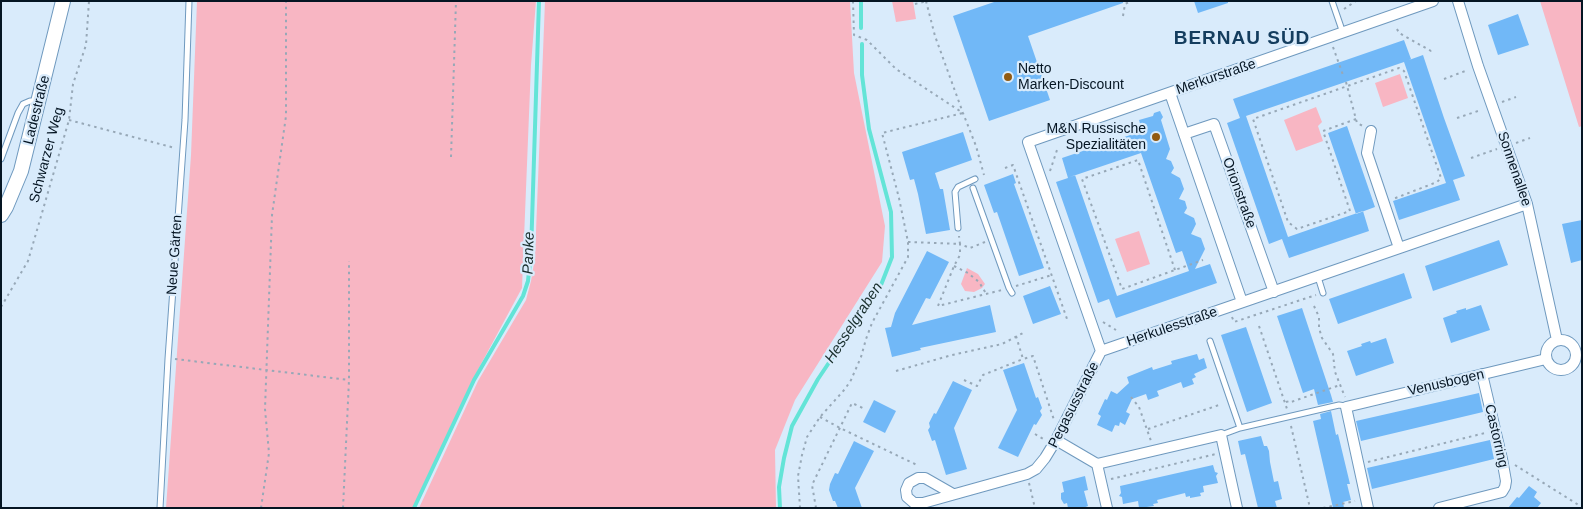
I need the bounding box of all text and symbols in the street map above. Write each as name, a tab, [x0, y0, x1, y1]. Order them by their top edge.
district label: BERNAU SÜD	[1172, 28, 1312, 50]
street label: Merkurstraße	[1174, 56, 1258, 98]
place label: Netto Marken-Discount	[1018, 61, 1124, 94]
marker: Netto Marken-Discount	[1002, 71, 1014, 83]
street label: Ladestraße	[20, 74, 54, 146]
street label: Schwarzer Weg	[26, 105, 68, 205]
place label: M&N Russische Spezialitäten	[1046, 121, 1146, 154]
street label: Sonnenallee	[1493, 129, 1535, 209]
marker: M&N Russische Spezialitäten	[1150, 131, 1162, 143]
street label: Orionstraße	[1218, 155, 1260, 231]
street label: Neue Gärten	[164, 214, 186, 296]
water label: Panke	[519, 231, 539, 275]
water label: Hesselgraben	[821, 279, 887, 367]
street label: Herkulesstraße	[1124, 304, 1220, 350]
street label: Pegasusstraße	[1045, 359, 1103, 451]
street label: Venusbogen	[1406, 366, 1486, 400]
street label: Castorring	[1481, 403, 1511, 469]

